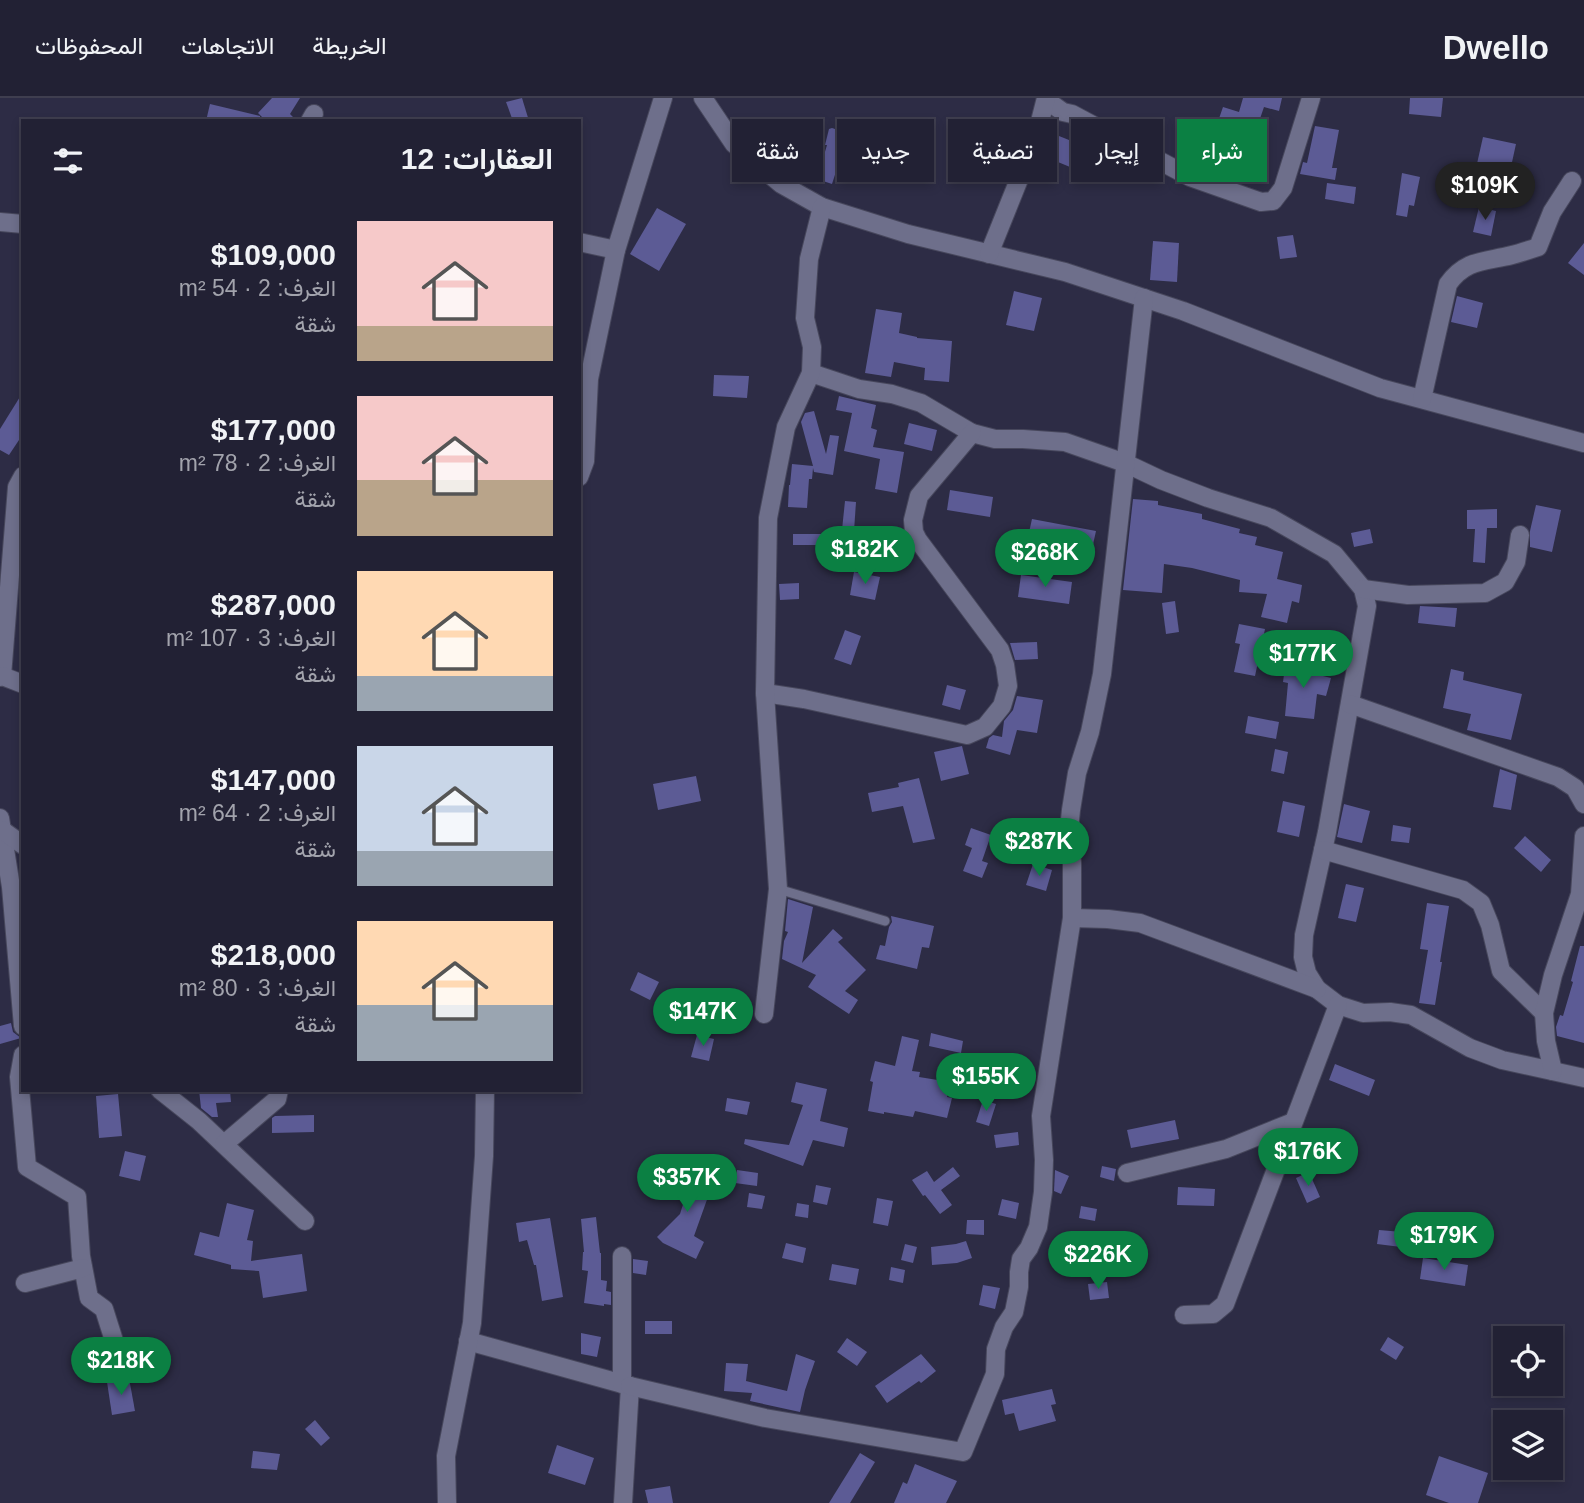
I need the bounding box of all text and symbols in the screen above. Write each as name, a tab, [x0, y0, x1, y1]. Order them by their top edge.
text: Dwello	[1443, 29, 1549, 66]
text: المحفوظات	[35, 32, 143, 59]
text: الاتجاهات	[181, 32, 274, 59]
text: الخريطة	[312, 32, 387, 59]
chip: شقة	[732, 119, 823, 182]
chip: جديد	[837, 119, 934, 182]
chip: تصفية	[948, 119, 1057, 182]
chip: إيجار	[1071, 119, 1163, 182]
chip: شراء	[1177, 119, 1267, 182]
icon: filters	[49, 142, 87, 180]
text: العقارات: 12	[401, 142, 553, 175]
pin: $109K	[1436, 162, 1534, 222]
text: $109K	[1451, 172, 1519, 198]
text: $109,000	[211, 238, 336, 271]
icon: home	[413, 249, 497, 333]
text: الغرف: 2 · 54 m²	[179, 275, 336, 301]
text: شقة	[294, 311, 336, 337]
text: $177,000	[211, 413, 336, 446]
icon: home	[413, 424, 497, 508]
text: الغرف: 2 · 78 m²	[179, 450, 336, 476]
text: شقة	[294, 486, 336, 512]
pin: $182K	[816, 526, 914, 586]
pin: $268K	[996, 530, 1094, 589]
text: $182K	[831, 536, 899, 562]
text: $268K	[1011, 539, 1079, 565]
text: $287,000	[211, 588, 336, 621]
icon: home	[413, 599, 497, 683]
text: الغرف: 3 · 107 m²	[166, 625, 336, 651]
pin: $177K	[1254, 630, 1352, 690]
text: $177K	[1269, 640, 1337, 666]
text: شقة	[294, 661, 336, 687]
text: $147,000	[211, 763, 336, 796]
icon: home	[413, 774, 497, 858]
text: الغرف: 2 · 64 m²	[179, 800, 336, 826]
pin: $287K	[990, 818, 1088, 878]
text: $287K	[1005, 828, 1073, 854]
text: شقة	[294, 836, 336, 862]
text: $218,000	[211, 938, 336, 971]
icon: home	[413, 949, 497, 1033]
text: الغرف: 3 · 80 m²	[179, 975, 336, 1001]
pin: $147K	[654, 988, 752, 1048]
text: $147K	[669, 998, 737, 1024]
text: شقة	[294, 1011, 336, 1037]
pin: $155K	[937, 1054, 1035, 1113]
text: $155K	[952, 1063, 1020, 1089]
pin: $176K	[1259, 1128, 1357, 1188]
text: $176K	[1274, 1138, 1342, 1164]
pin: $357K	[638, 1154, 736, 1214]
text: $357K	[653, 1164, 721, 1190]
pin: $179K	[1395, 1212, 1493, 1272]
text: $179K	[1410, 1222, 1478, 1248]
pin: $226K	[1049, 1232, 1147, 1291]
text: $226K	[1064, 1241, 1132, 1267]
map controls	[1493, 1326, 1563, 1480]
button: locate	[1493, 1326, 1563, 1396]
pin: $218K	[72, 1338, 170, 1397]
text: $218K	[87, 1347, 155, 1373]
button: layers	[1493, 1410, 1563, 1480]

